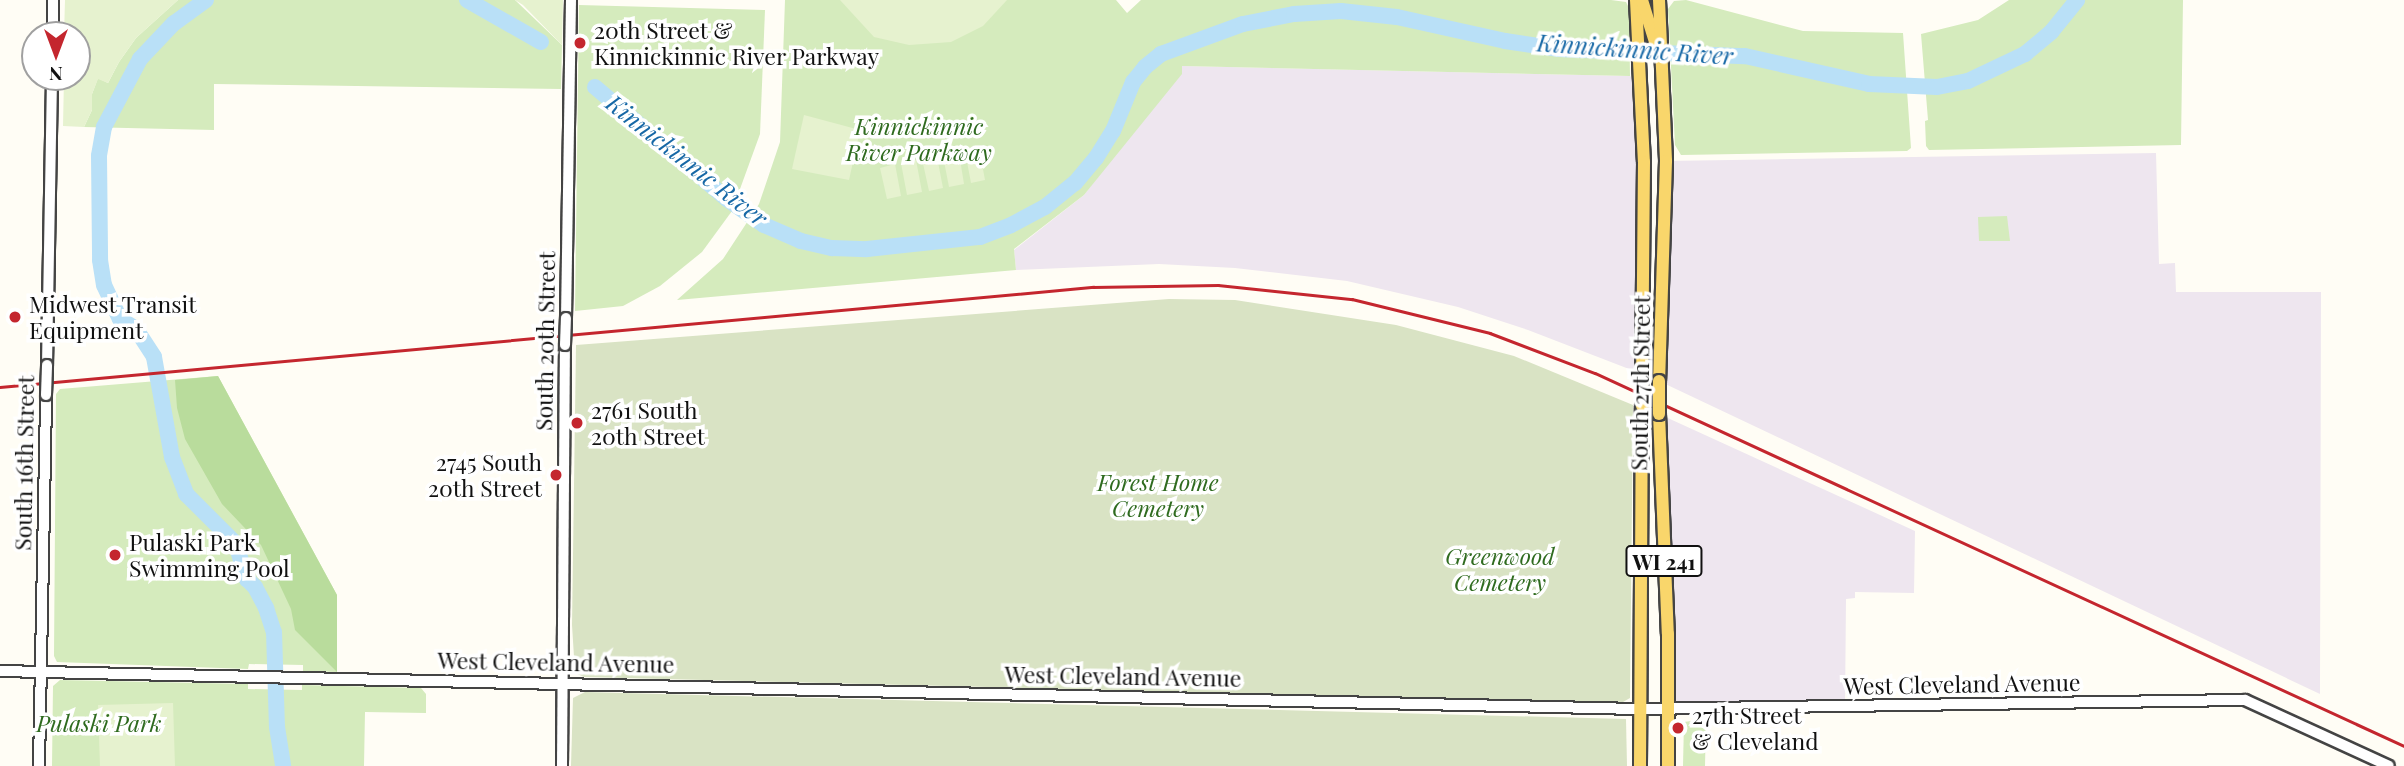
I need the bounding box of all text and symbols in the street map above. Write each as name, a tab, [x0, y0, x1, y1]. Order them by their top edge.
place label: 20th Street & Kinnickinnic River Parkway	[594, 16, 880, 70]
north arrow	[21, 21, 91, 91]
water label: Kinnickinnic River	[1536, 28, 1734, 70]
marker: 20th Street & Kinnickinnic River Parkway	[572, 35, 588, 51]
text: N	[49, 62, 63, 88]
water label: Kinnickinnic River	[601, 88, 773, 232]
park label: Kinnickinnic River Parkway	[846, 112, 992, 166]
street label: South 20th Street	[530, 251, 560, 431]
place label: Midwest Transit Equipment	[29, 290, 197, 344]
street label: South 27th Street	[1625, 295, 1655, 471]
marker: Midwest Transit Equipment	[7, 309, 23, 325]
street label: South 16th Street	[9, 375, 39, 551]
place label: 2761 South 20th Street	[591, 396, 705, 450]
marker: 2761 South 20th Street	[569, 415, 585, 431]
place label: 2745 South 20th Street	[428, 448, 542, 502]
marker: 2745 South 20th Street	[548, 467, 564, 483]
park label: Forest Home Cemetery	[1097, 468, 1219, 522]
place label: Pulaski Park Swimming Pool	[129, 528, 290, 582]
park label: Greenwood Cemetery	[1445, 542, 1555, 596]
road number: WI 241	[1624, 544, 1704, 578]
marker: Pulaski Park Swimming Pool	[107, 547, 123, 563]
street label: West Cleveland Avenue	[437, 646, 675, 678]
street label: West Cleveland Avenue	[1004, 660, 1242, 692]
street label: West Cleveland Avenue	[1843, 668, 2081, 700]
place label: 27th Street & Cleveland	[1692, 701, 1818, 755]
park label: Pulaski Park	[36, 709, 162, 737]
marker: 27th Street & Cleveland	[1670, 720, 1686, 736]

